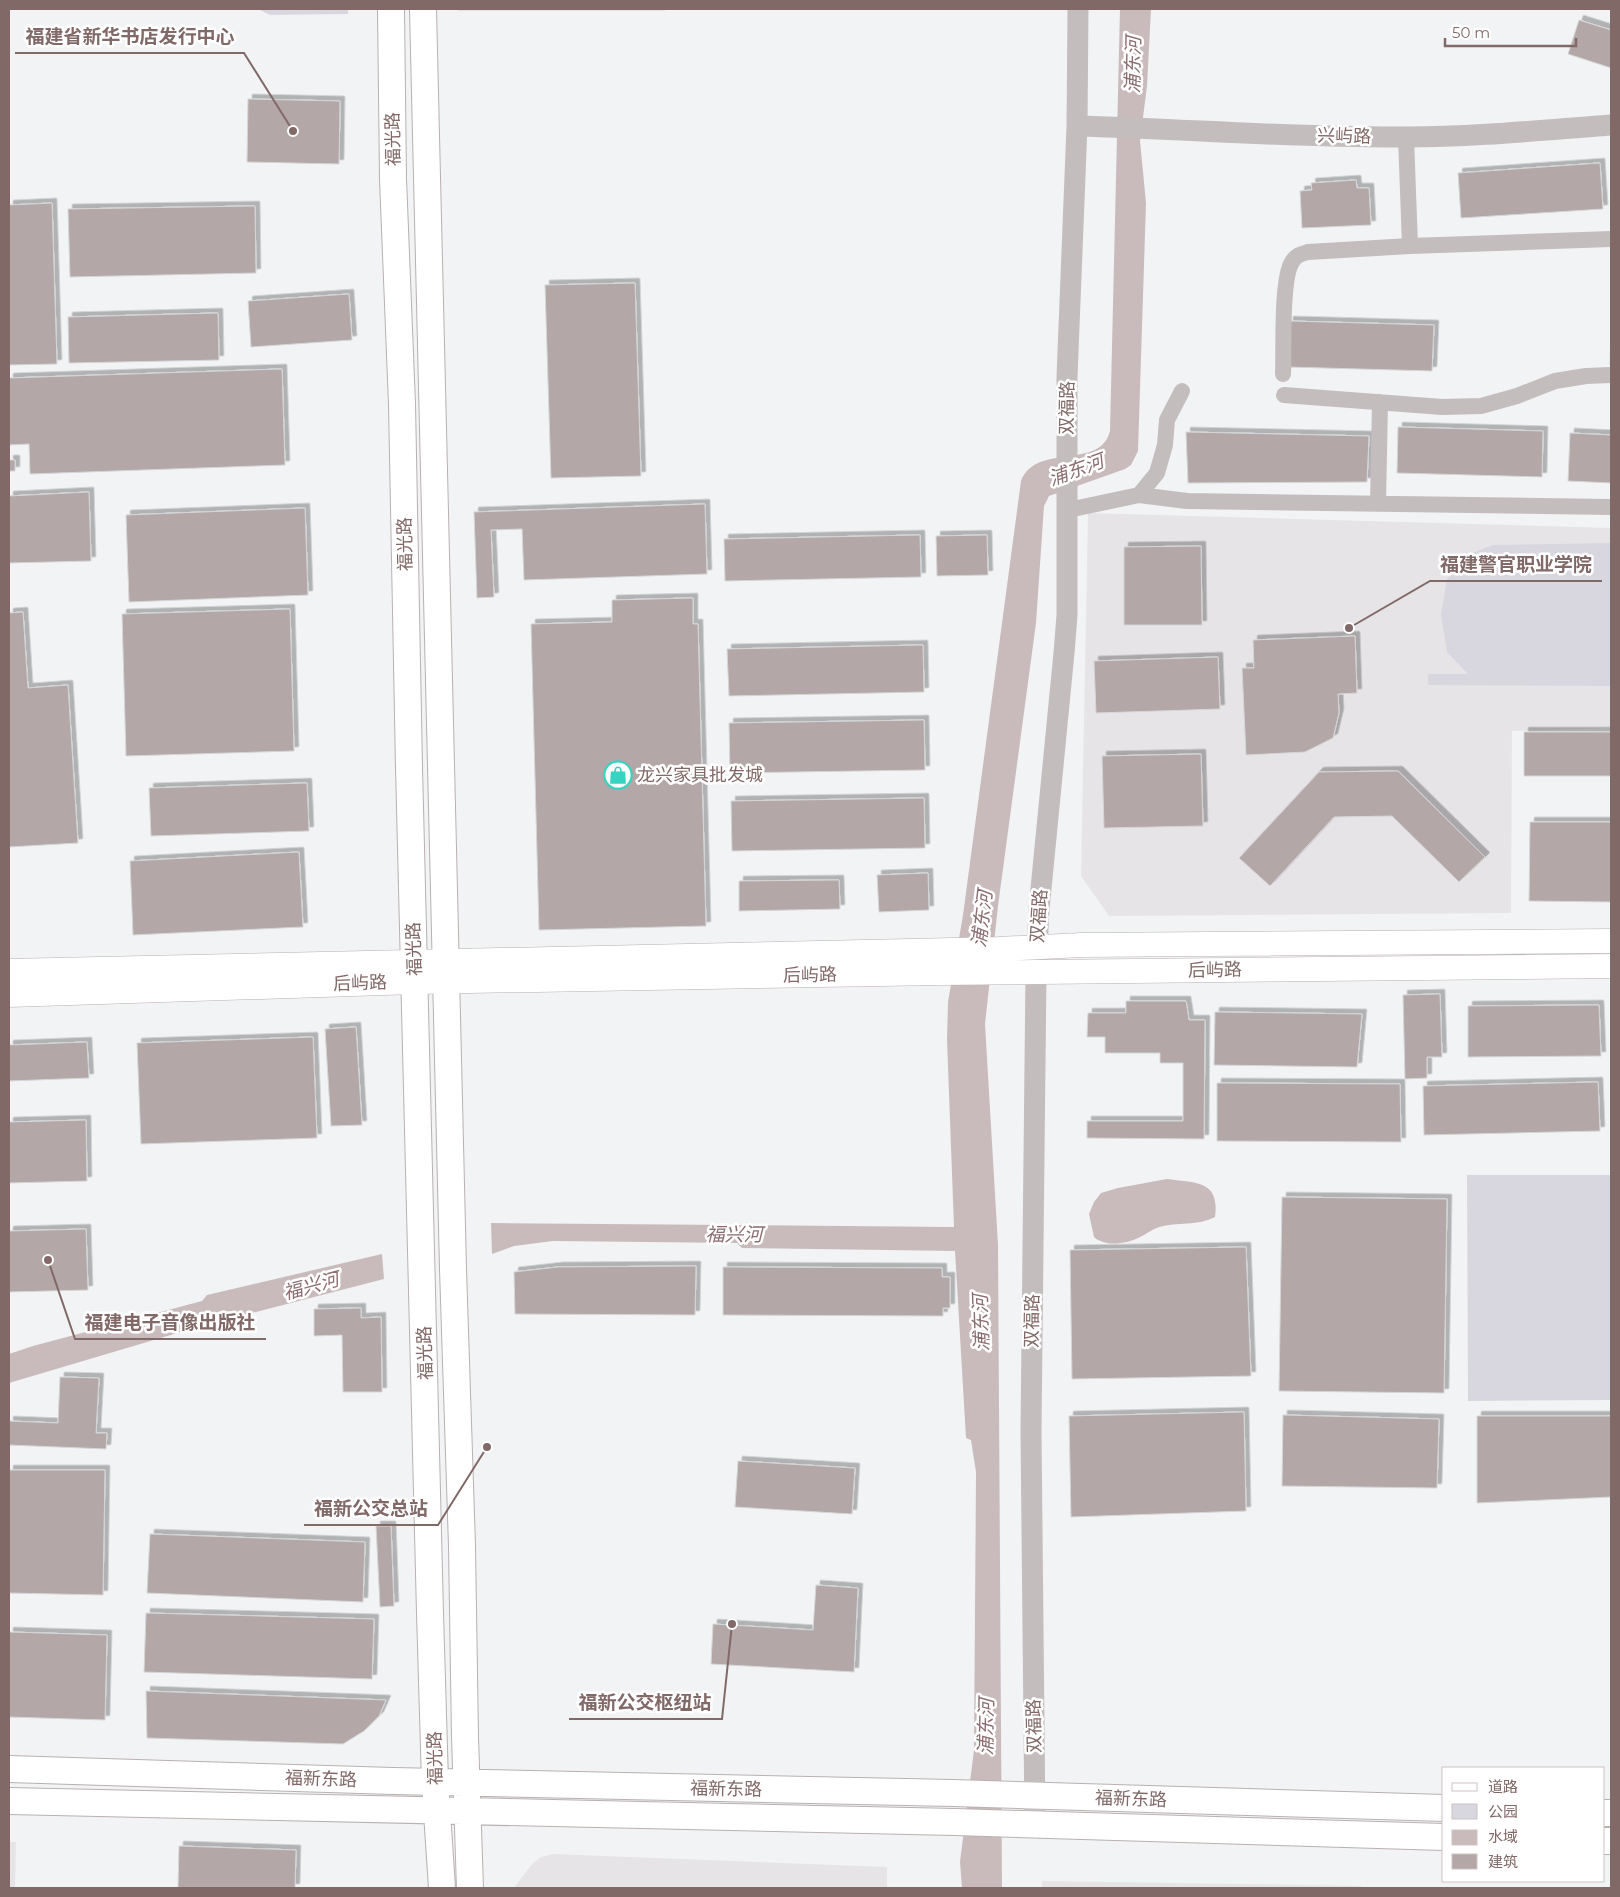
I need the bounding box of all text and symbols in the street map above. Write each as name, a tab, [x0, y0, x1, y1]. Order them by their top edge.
scale bar	[1445, 15, 1576, 47]
callout: 福建省新华书店发行中心	[15, 19, 244, 53]
text: 50 m	[1452, 23, 1490, 42]
text: 福建省新华书店发行中心	[25, 25, 235, 48]
water label: 浦东河	[1121, 32, 1145, 94]
street label: 福光路	[382, 112, 404, 166]
street label: 兴屿路	[1317, 125, 1371, 147]
street label: 双福路	[1056, 381, 1078, 435]
water label: 浦东河	[1045, 448, 1110, 491]
street label: 福光路	[394, 517, 416, 571]
callout: 福建警官职业学院	[1430, 547, 1602, 581]
text: 福建警官职业学院	[1440, 553, 1592, 576]
shop icon: 龙兴家具批发城	[603, 760, 633, 790]
place label: 龙兴家具批发城	[637, 764, 763, 786]
water label: 浦东河	[967, 885, 997, 949]
street label: 双福路	[1026, 888, 1052, 944]
street label: 福光路	[402, 922, 426, 976]
street label: 后屿路	[1188, 959, 1242, 981]
street label: 后屿路	[783, 964, 837, 986]
street label: 后屿路	[333, 971, 387, 995]
water label: 福兴河	[705, 1223, 766, 1246]
water label: 福兴河	[280, 1266, 345, 1304]
water label: 浦东河	[968, 1290, 993, 1352]
street label: 双福路	[1021, 1294, 1043, 1348]
callout: 福建电子音像出版社	[75, 1305, 266, 1339]
text: 福建电子音像出版社	[84, 1311, 256, 1334]
street label: 福光路	[413, 1326, 437, 1380]
callout: 福新公交总站	[304, 1491, 438, 1525]
text: 福新公交总站	[314, 1497, 428, 1520]
callout: 福新公交枢纽站	[569, 1685, 722, 1719]
text: 福新公交枢纽站	[578, 1691, 712, 1714]
water label: 浦东河	[974, 1694, 998, 1756]
street label: 双福路	[1023, 1699, 1045, 1753]
street label: 福光路	[424, 1731, 446, 1785]
street label: 福新东路	[285, 1767, 357, 1791]
legend	[1442, 1767, 1605, 1882]
street label: 福新东路	[690, 1777, 762, 1801]
text: 道路	[1488, 1777, 1518, 1796]
street label: 福新东路	[1095, 1787, 1167, 1811]
text: 公园	[1488, 1802, 1518, 1821]
text: 水域	[1488, 1827, 1518, 1846]
text: 建筑	[1488, 1852, 1518, 1871]

